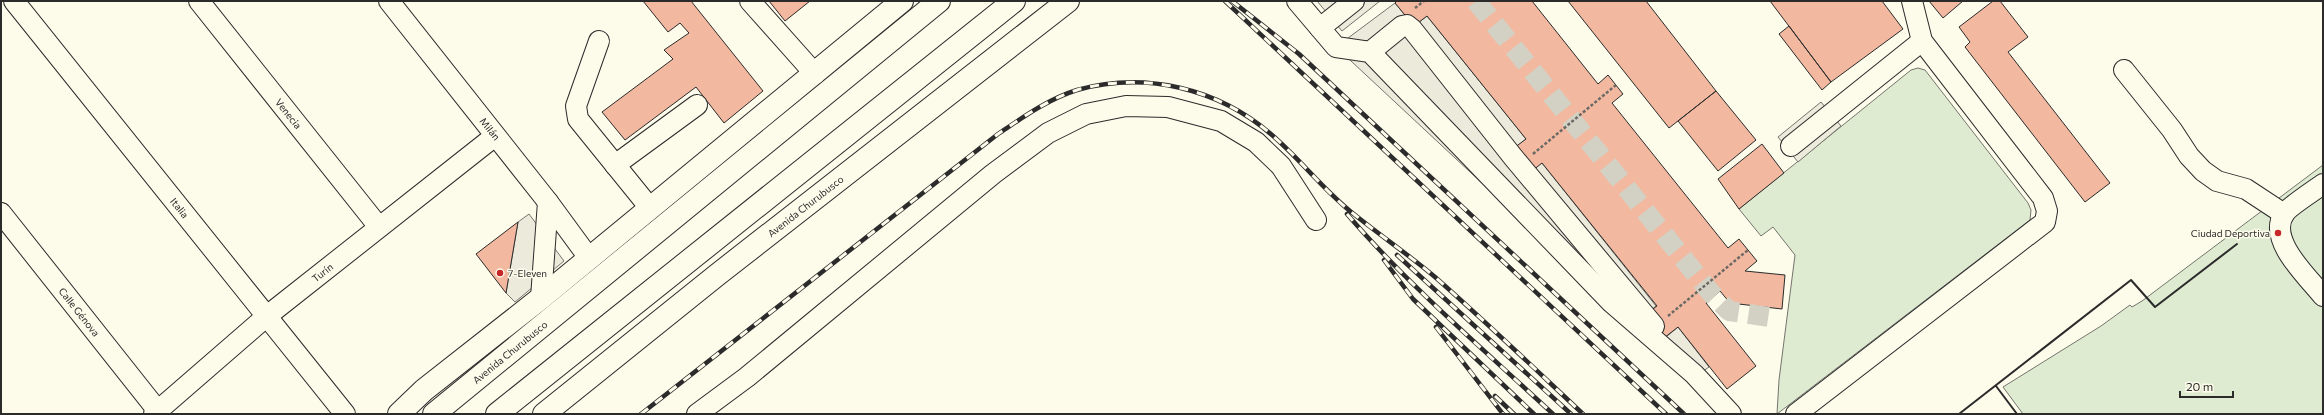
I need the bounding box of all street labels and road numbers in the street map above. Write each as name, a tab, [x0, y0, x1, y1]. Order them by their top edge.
street label: Venecia	[273, 96, 304, 131]
street label: Milán	[477, 115, 503, 143]
street label: Avenida Churubusco	[765, 173, 846, 239]
street label: Italia	[168, 195, 191, 220]
street label: Turín	[309, 260, 335, 284]
street label: Calle Génova	[56, 285, 102, 339]
street label: Avenida Churubusco	[470, 318, 550, 386]

